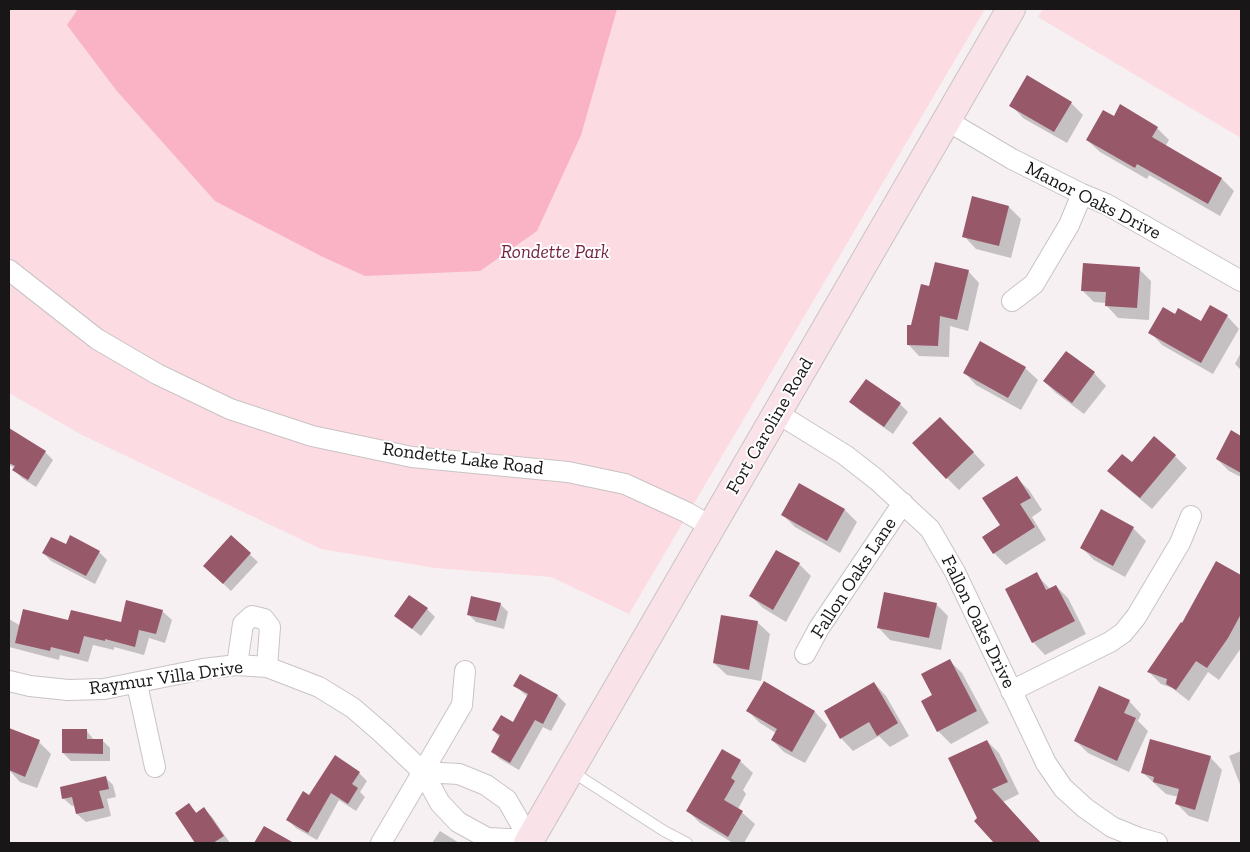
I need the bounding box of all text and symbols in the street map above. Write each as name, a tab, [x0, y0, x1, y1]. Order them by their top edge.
street label: Manor Oaks Drive	[1022, 157, 1164, 245]
park label: Rondette Park	[501, 242, 609, 264]
street label: Fort Caroline Road	[722, 354, 818, 498]
street label: Rondette Lake Road	[381, 438, 545, 480]
street label: Fallon Oaks Lane	[806, 513, 902, 643]
street label: Fallon Oaks Drive	[936, 552, 1020, 692]
street label: Raymur Villa Drive	[88, 656, 244, 700]

